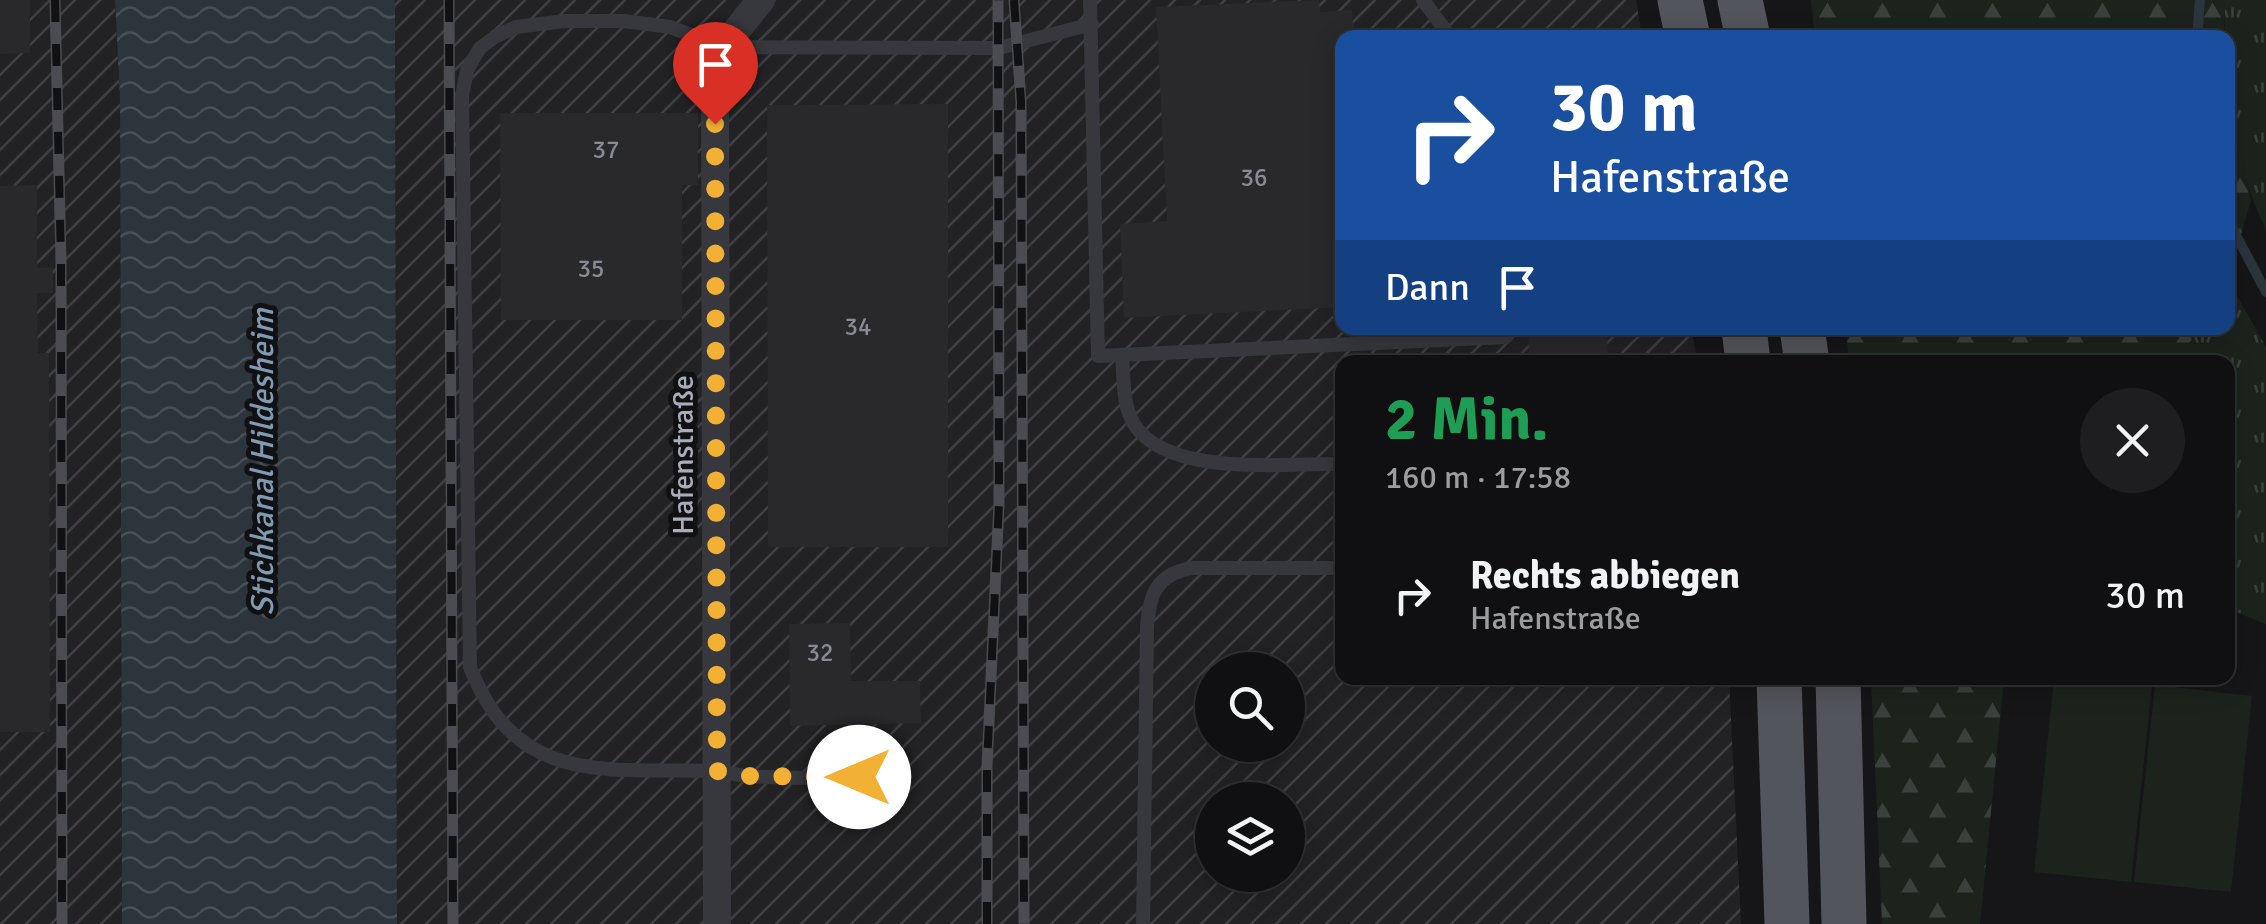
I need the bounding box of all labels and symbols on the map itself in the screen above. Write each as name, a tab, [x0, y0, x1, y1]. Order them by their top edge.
pin	[673, 22, 758, 125]
house number: 37	[592, 134, 620, 165]
house number: 36	[1240, 162, 1268, 193]
house number: 35	[577, 253, 605, 284]
water label: Stichkanal Hildesheim	[243, 307, 282, 615]
house number: 34	[844, 311, 872, 342]
street label: Hafenstraße	[665, 375, 702, 535]
house number: 32	[806, 637, 834, 668]
position arrow	[807, 725, 911, 829]

